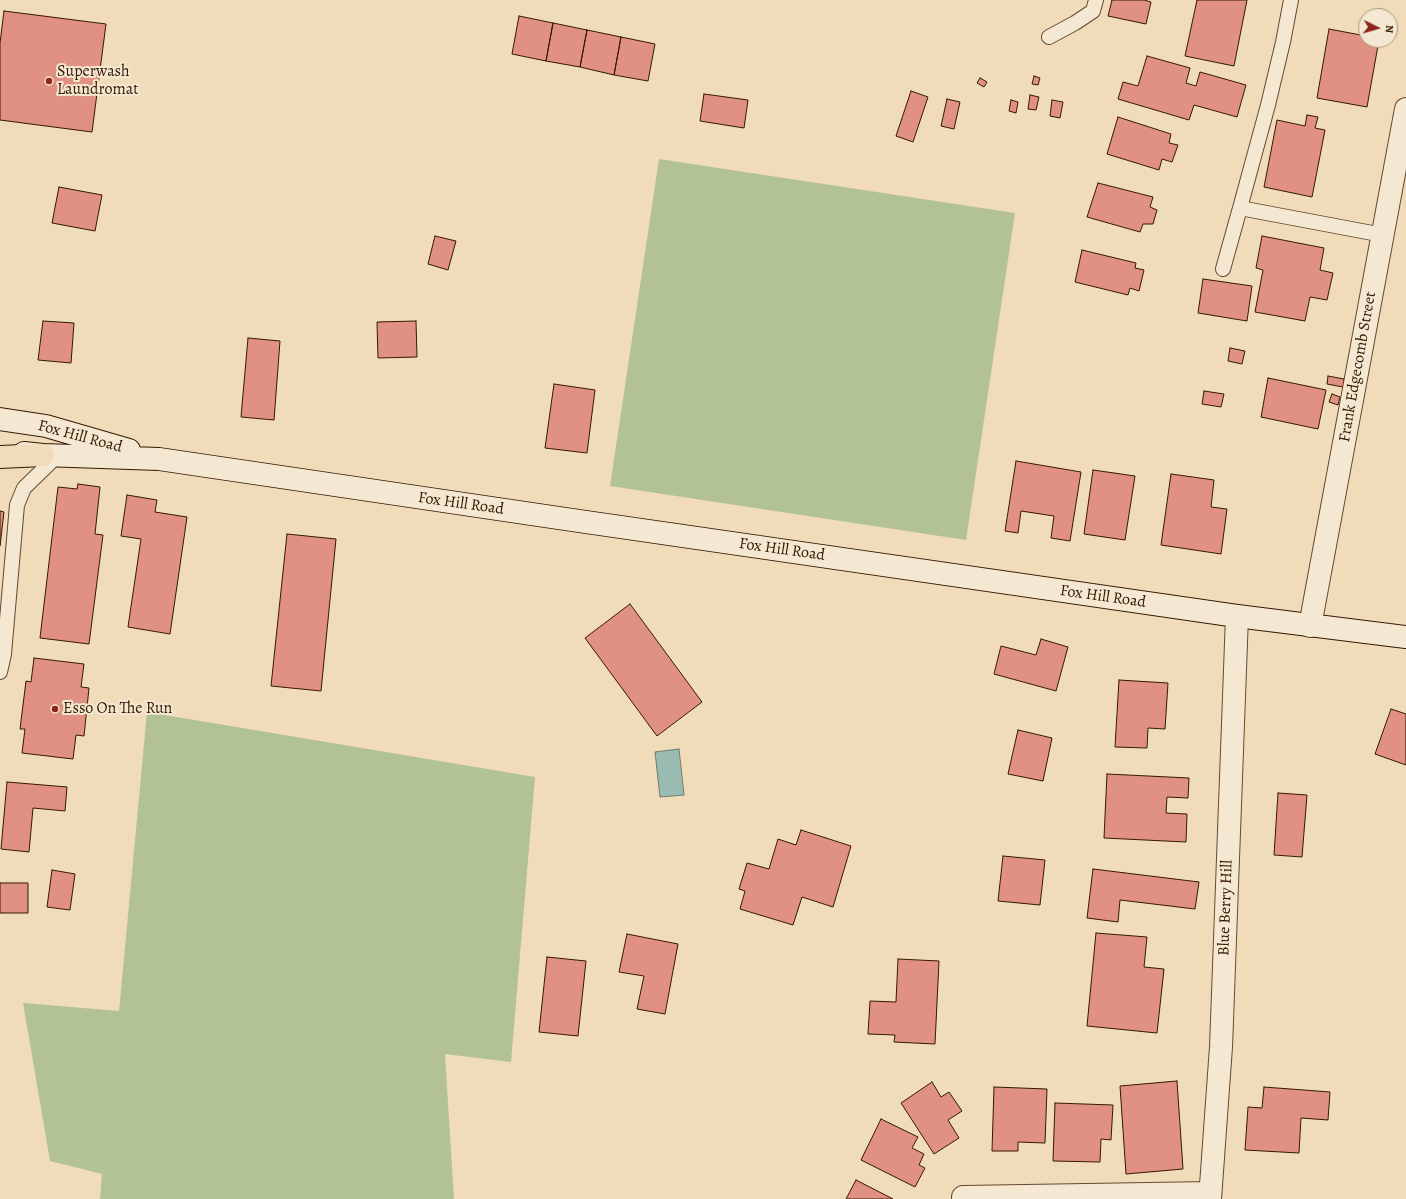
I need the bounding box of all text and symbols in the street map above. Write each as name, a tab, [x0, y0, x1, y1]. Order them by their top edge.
north arrow	[1358, 8, 1398, 48]
text: N	[1382, 24, 1397, 34]
place label: Superwash Laundromat	[57, 62, 139, 100]
marker: Superwash Laundromat	[44, 76, 54, 86]
street label: Frank Edgecomb Street	[1335, 290, 1381, 444]
street label: Fox Hill Road	[36, 417, 124, 457]
street label: Fox Hill Road	[417, 488, 505, 520]
street label: Fox Hill Road	[738, 534, 826, 566]
street label: Fox Hill Road	[1059, 581, 1147, 613]
place label: Esso On The Run	[63, 699, 172, 719]
marker: Esso On The Run	[50, 704, 60, 714]
street label: Blue Berry Hill	[1215, 860, 1237, 956]

